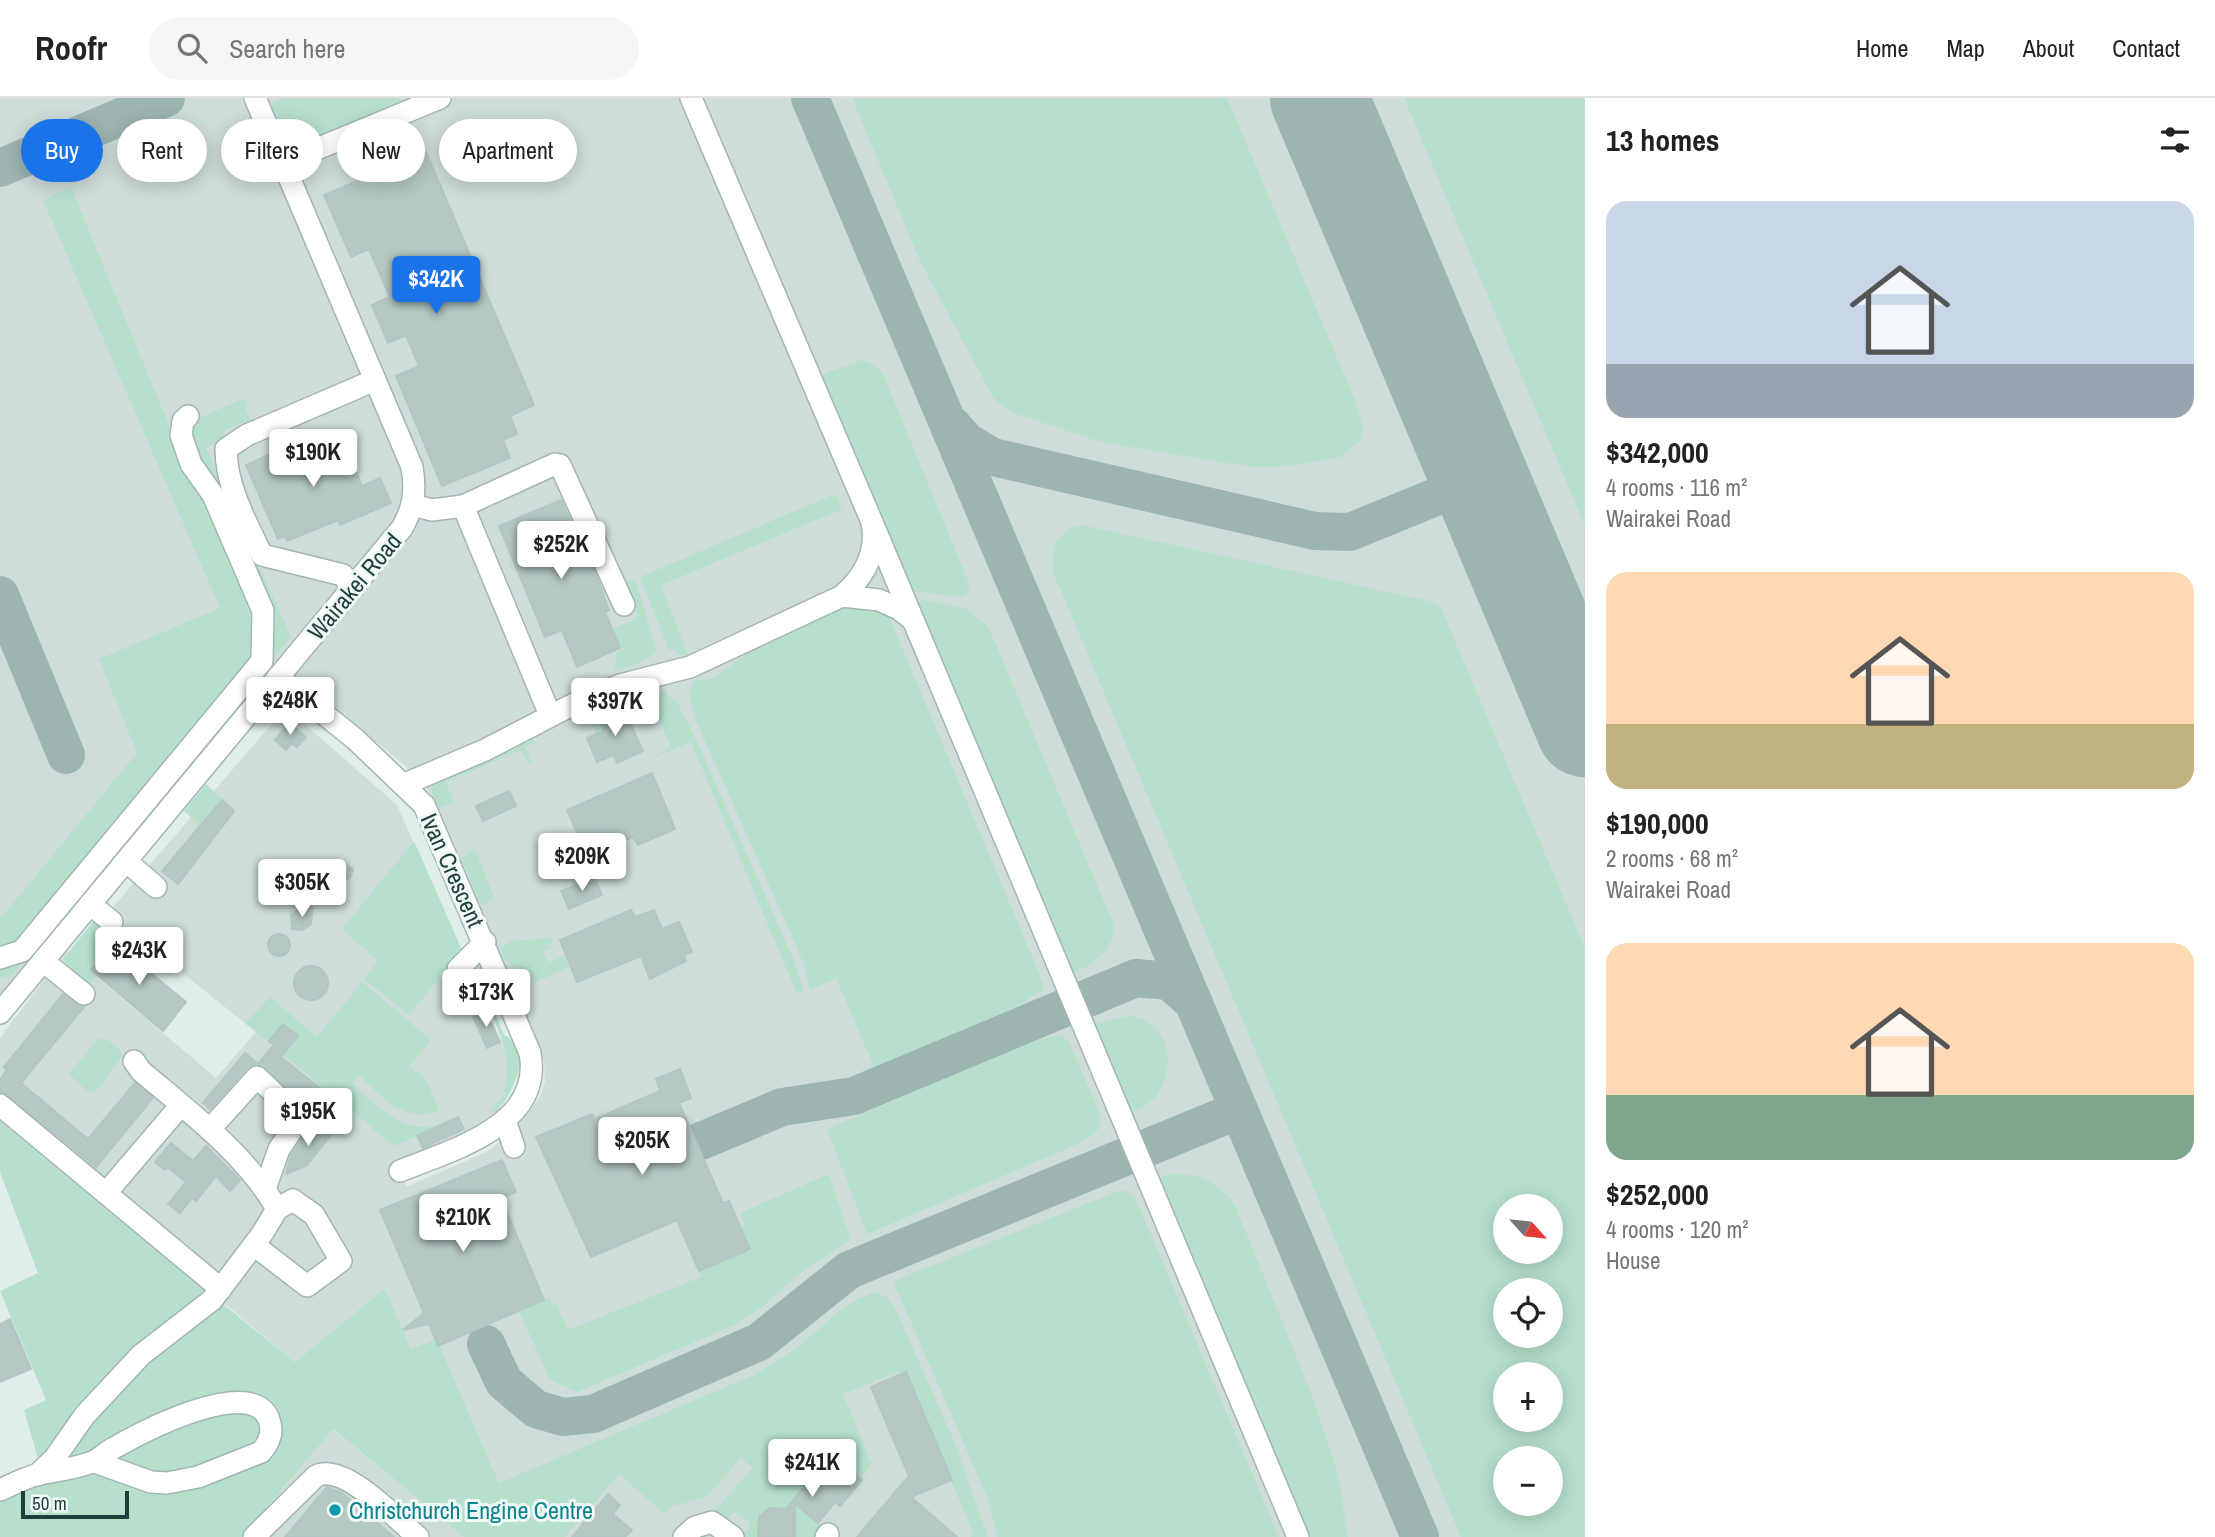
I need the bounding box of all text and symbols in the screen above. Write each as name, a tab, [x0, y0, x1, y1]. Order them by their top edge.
search box	[149, 17, 639, 80]
text: Roofr	[35, 26, 107, 70]
icon: search	[173, 29, 211, 67]
text: Search here	[229, 31, 345, 66]
text: Home	[1856, 32, 1908, 64]
text: Map	[1946, 32, 1985, 64]
text: About	[2023, 32, 2074, 64]
text: Contact	[2112, 32, 2180, 64]
chip: Buy	[21, 119, 103, 182]
chip: Rent	[117, 119, 207, 182]
chip: Filters	[221, 119, 323, 182]
chip: New	[337, 119, 425, 182]
chip: Apartment	[439, 119, 577, 182]
text: 13 homes	[1606, 120, 1720, 160]
icon: filters	[2156, 121, 2194, 159]
icon: home	[1837, 247, 1963, 373]
pin: $342K	[387, 256, 485, 316]
text: $342K	[408, 263, 464, 294]
pin: $190K	[264, 430, 362, 489]
text: $342,000	[1606, 432, 1709, 472]
text: $190K	[285, 436, 341, 467]
text: 4 rooms · 116 m²	[1606, 472, 1747, 503]
text: Wairakei Road	[1606, 503, 1731, 534]
pin: $252K	[512, 522, 610, 581]
street label: Wairakei Road	[300, 526, 408, 646]
text: $252K	[533, 528, 589, 559]
icon: home	[1837, 618, 1963, 744]
pin: $248K	[241, 678, 339, 737]
pin: $397K	[566, 678, 664, 738]
text: $248K	[262, 684, 318, 715]
text: $397K	[587, 685, 643, 716]
text: $190,000	[1606, 803, 1709, 843]
street label: Ivan Crescent	[414, 808, 493, 932]
pin: $209K	[533, 834, 631, 893]
text: $209K	[554, 840, 610, 871]
text: 2 rooms · 68 m²	[1606, 843, 1738, 874]
pin: $305K	[253, 860, 351, 919]
text: $305K	[274, 866, 330, 897]
text: Wairakei Road	[1606, 874, 1731, 905]
pin: $243K	[90, 928, 188, 987]
text: $243K	[111, 934, 167, 965]
pin: $173K	[437, 970, 535, 1029]
text: $173K	[458, 976, 514, 1007]
icon: home	[1837, 989, 1963, 1115]
pin: $195K	[259, 1088, 357, 1148]
text: $195K	[280, 1095, 336, 1126]
pin: $205K	[593, 1118, 691, 1177]
text: $205K	[614, 1124, 670, 1155]
text: $252,000	[1606, 1174, 1709, 1214]
pin: $210K	[414, 1194, 512, 1254]
north arrow	[1493, 1194, 1563, 1264]
map controls	[1493, 1194, 1563, 1516]
text: $210K	[435, 1201, 491, 1232]
text: 4 rooms · 120 m²	[1606, 1214, 1749, 1245]
text: House	[1606, 1245, 1661, 1276]
button: locate	[1493, 1278, 1563, 1348]
button: +	[1493, 1362, 1563, 1432]
pin: $241K	[763, 1440, 861, 1499]
text: $241K	[784, 1446, 840, 1477]
button: −	[1493, 1446, 1563, 1516]
scale bar	[21, 1488, 130, 1520]
text: 50 m	[32, 1490, 67, 1516]
place label: Christchurch Engine Centre	[349, 1494, 593, 1526]
marker: Christchurch Engine Centre	[327, 1502, 343, 1518]

